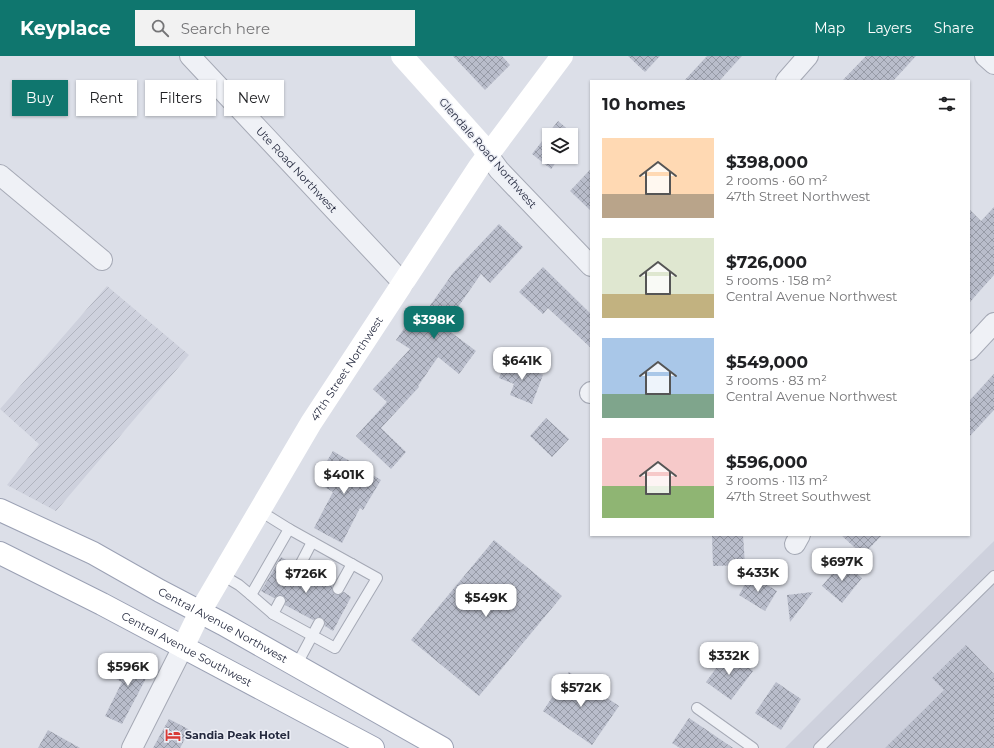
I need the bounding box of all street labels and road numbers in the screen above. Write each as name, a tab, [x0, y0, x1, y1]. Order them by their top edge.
street label: Glendale Road Northwest	[436, 95, 540, 212]
street label: Ute Road Northwest	[253, 124, 341, 216]
street label: 47th Street Northwest	[307, 313, 386, 424]
street label: Central Avenue Northwest	[156, 584, 290, 666]
street label: Central Avenue Southwest	[119, 609, 255, 690]

